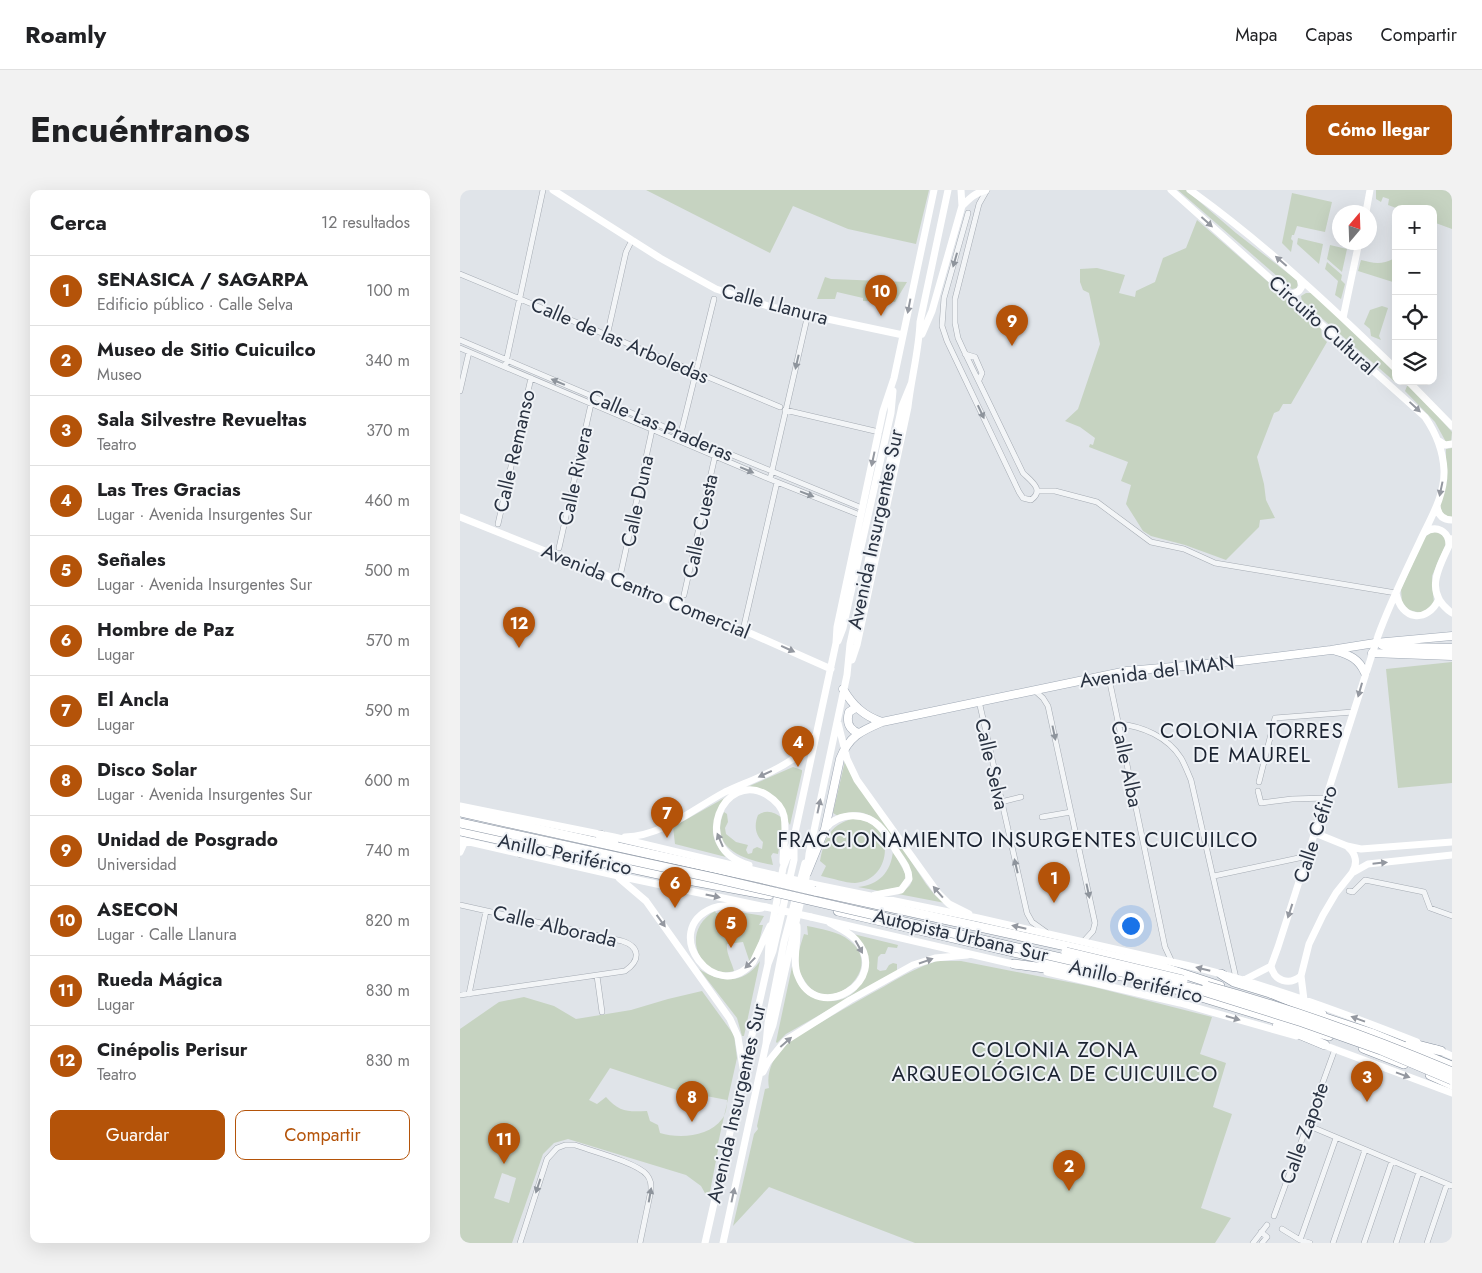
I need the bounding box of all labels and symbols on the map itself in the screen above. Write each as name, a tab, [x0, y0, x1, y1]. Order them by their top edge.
north arrow	[1332, 205, 1377, 250]
one-way arrow	[1201, 217, 1214, 228]
one-way arrow	[950, 252, 958, 267]
one-way arrow	[1274, 256, 1287, 267]
street label: Circuito Cultural	[1262, 269, 1384, 382]
pin: 10	[865, 275, 897, 316]
street label: Calle Llanura	[718, 276, 832, 333]
street label: Calle de las Arboledas	[526, 290, 713, 391]
one-way arrow	[904, 298, 912, 314]
pin: 9	[996, 305, 1028, 346]
one-way arrow	[793, 354, 801, 369]
one-way arrow	[551, 377, 565, 385]
street label: Calle Las Praderas	[584, 382, 738, 469]
street label: Calle Remanso	[486, 387, 543, 515]
one-way arrow	[1409, 402, 1422, 413]
one-way arrow	[978, 405, 986, 419]
street label: Calle Rivera	[551, 424, 600, 528]
street label: Avenida Insurgentes Sur	[840, 426, 911, 632]
one-way arrow	[869, 451, 877, 466]
street label: Calle Duna	[614, 453, 661, 550]
one-way arrow	[739, 466, 754, 474]
street label: Calle Cuesta	[675, 471, 726, 581]
one-way arrow	[1437, 481, 1445, 496]
one-way arrow	[800, 490, 815, 498]
street label: Avenida Centro Comercial	[537, 536, 754, 647]
pin: 12	[503, 607, 535, 648]
one-way arrow	[781, 645, 795, 653]
street label: Avenida del IMAN	[1078, 648, 1236, 695]
one-way arrow	[1355, 682, 1363, 697]
street label: Calle Selva	[967, 715, 1016, 813]
district label: COLONIA TORRES DE MAUREL	[1160, 716, 1344, 770]
street label: Calle Alba	[1103, 718, 1150, 810]
one-way arrow	[1050, 725, 1058, 741]
pin: 4	[782, 726, 814, 767]
one-way arrow	[758, 769, 773, 778]
street label: Calle Céfiro	[1286, 781, 1345, 887]
pin: 7	[651, 797, 683, 838]
one-way arrow	[815, 798, 823, 813]
district label: FRACCIONAMIENTO INSURGENTES CUICUILCO	[778, 825, 1258, 855]
street label: Anillo Periférico	[495, 826, 635, 883]
one-way arrow	[715, 833, 723, 847]
one-way arrow	[1012, 858, 1020, 873]
one-way arrow	[1373, 859, 1389, 867]
pin: 1	[1038, 862, 1070, 903]
pin: 6	[659, 867, 691, 908]
one-way arrow	[1084, 884, 1092, 899]
one-way arrow	[932, 886, 943, 899]
one-way arrow	[705, 892, 721, 900]
street label: Calle Alborada	[490, 898, 620, 955]
street label: Autopista Urbana Sur	[870, 901, 1051, 970]
one-way arrow	[1286, 904, 1293, 919]
pin: 5	[715, 907, 747, 948]
your location	[1118, 913, 1144, 939]
one-way arrow	[655, 914, 666, 927]
one-way arrow	[1010, 923, 1026, 931]
one-way arrow	[855, 939, 863, 954]
street label: Anillo Periférico	[1066, 952, 1206, 1011]
one-way arrow	[744, 957, 756, 969]
one-way arrow	[919, 957, 934, 964]
one-way arrow	[1196, 965, 1211, 973]
street label: Avenida Insurgentes Sur	[699, 1000, 774, 1206]
one-way arrow	[1225, 1015, 1240, 1023]
one-way arrow	[1350, 1015, 1365, 1022]
district label: COLONIA ZONA ARQUEOLÓGICA DE CUICUILCO	[892, 1035, 1218, 1089]
one-way arrow	[780, 1037, 793, 1048]
pin: 3	[1351, 1061, 1383, 1102]
one-way arrow	[1396, 1071, 1411, 1079]
street label: Calle Zapote	[1273, 1078, 1336, 1188]
pin: 8	[676, 1081, 708, 1122]
pin: 11	[488, 1123, 520, 1164]
pin: 2	[1053, 1150, 1085, 1191]
one-way arrow	[534, 1178, 542, 1193]
one-way arrow	[646, 1187, 654, 1203]
one-way arrow	[729, 1188, 737, 1203]

